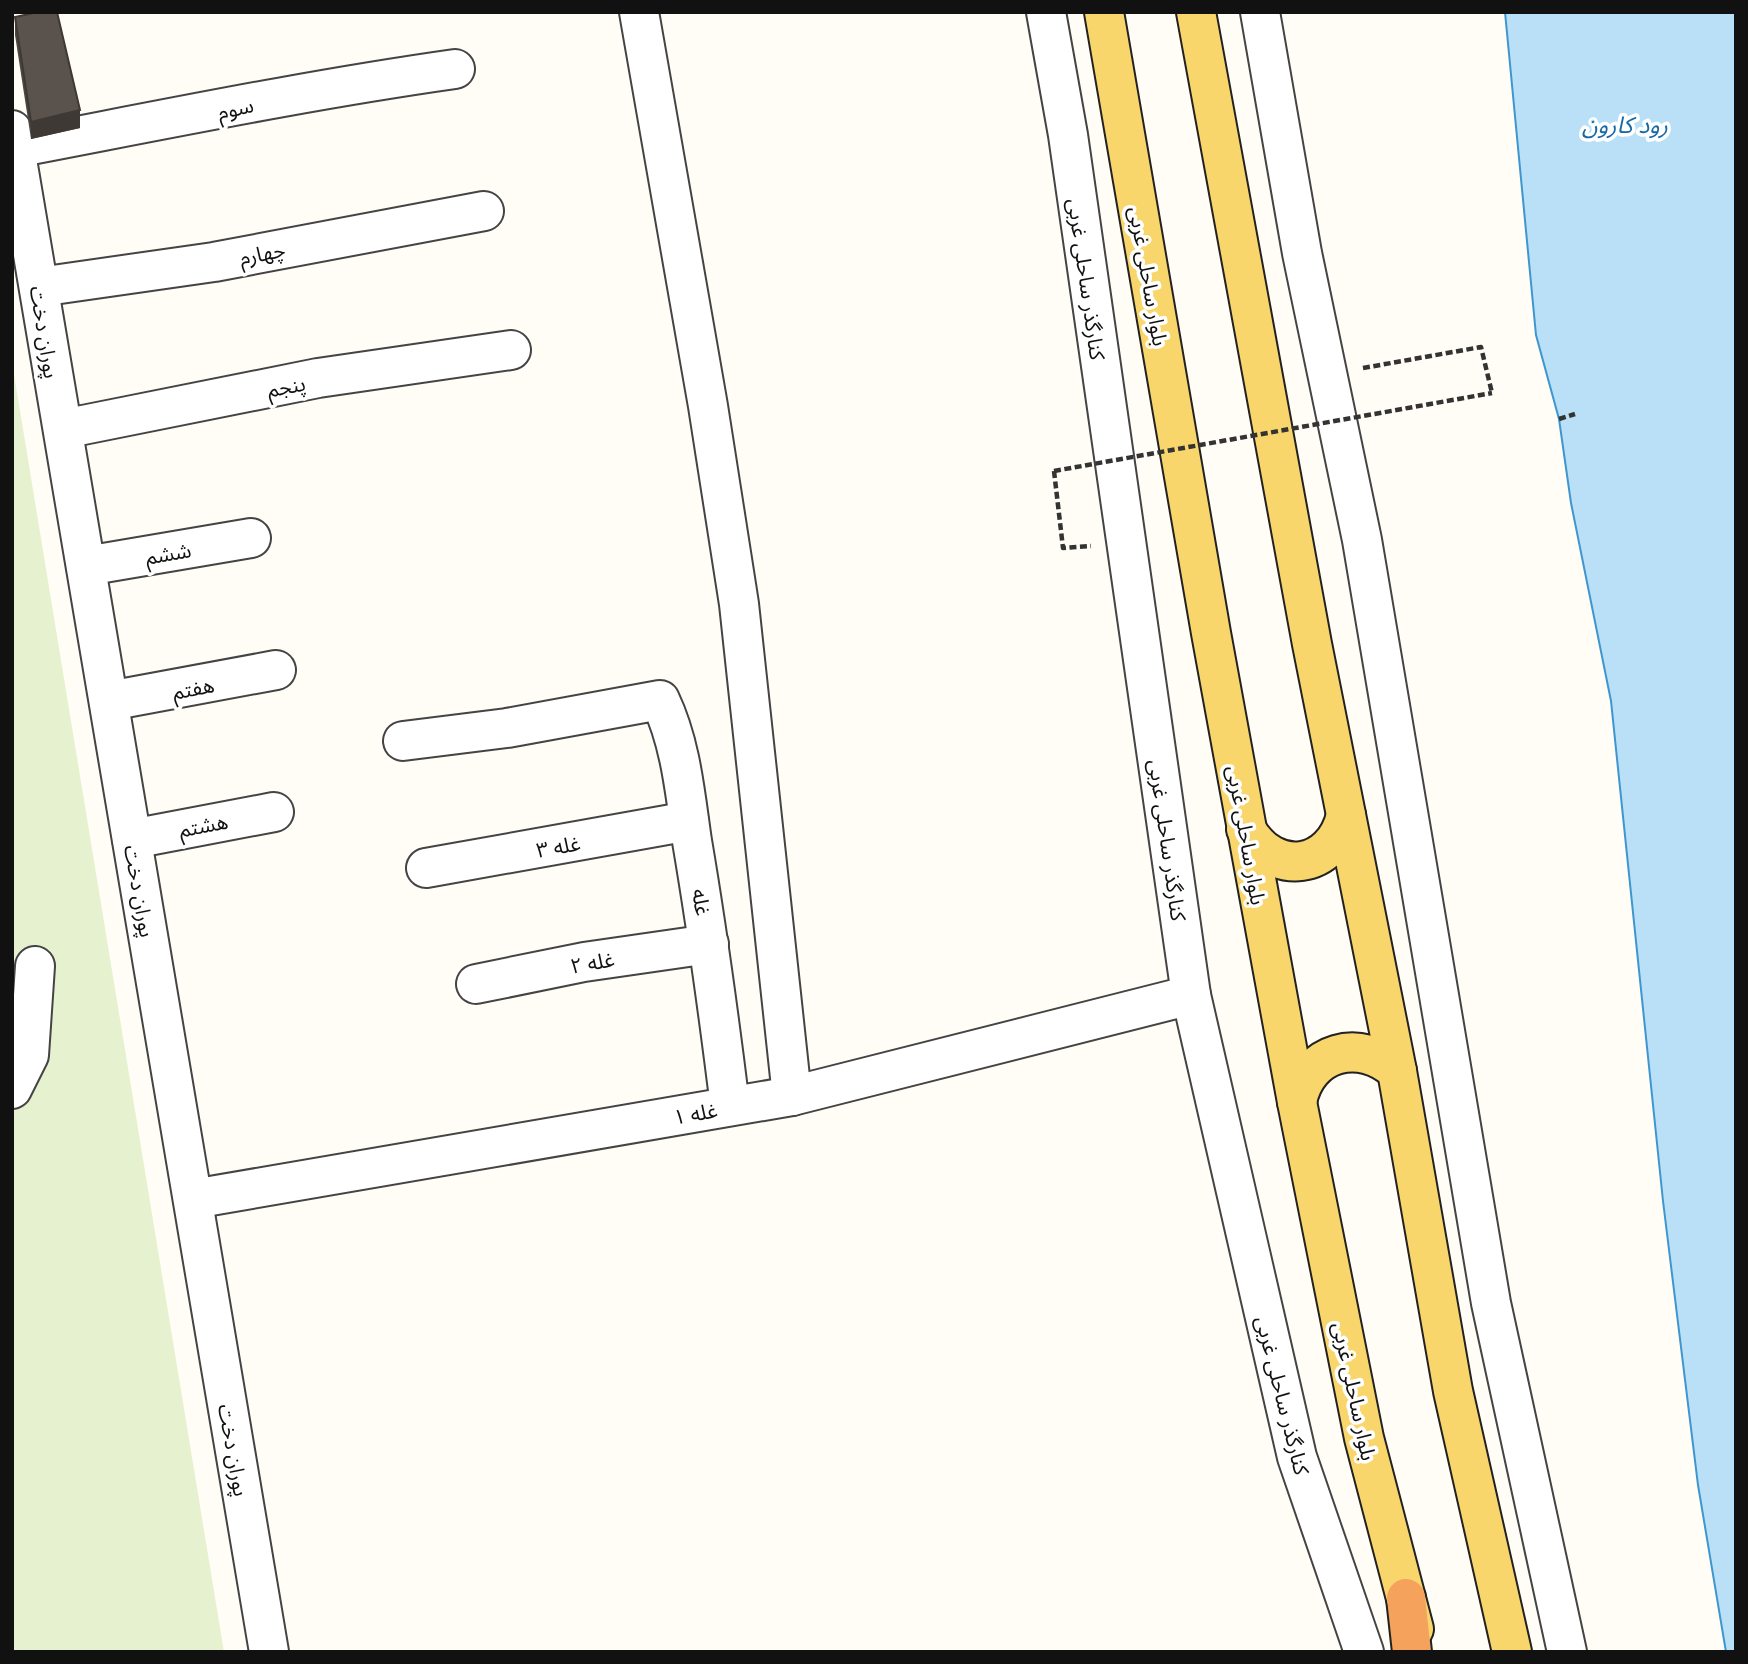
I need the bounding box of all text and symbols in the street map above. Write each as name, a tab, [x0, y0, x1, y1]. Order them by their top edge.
street label: سوم	[214, 89, 257, 129]
water label: رود کارون	[1582, 108, 1668, 139]
street label: کنارگذر ساحلی غربی	[1063, 196, 1113, 362]
street label: بلوار ساحلی غربی	[1124, 204, 1176, 348]
street label: چهارم	[237, 234, 288, 274]
street label: پوران دخت	[24, 284, 67, 380]
street label: پنجم	[264, 368, 308, 405]
street label: ششم	[143, 534, 194, 573]
street label: هفتم	[170, 669, 217, 708]
street label: کنارگذر ساحلی غربی	[1144, 757, 1194, 923]
street label: بلوار ساحلی غربی	[1222, 763, 1274, 907]
street label: هشتم	[176, 806, 231, 845]
street label: غله ۳	[534, 827, 582, 863]
street label: پوران دخت	[118, 843, 163, 940]
street label: غله	[687, 886, 719, 918]
street label: غله ۲	[568, 943, 616, 979]
street label: غله ۱	[671, 1094, 719, 1130]
street label: کنارگذر ساحلی غربی	[1251, 1313, 1317, 1478]
street label: بلوار ساحلی غربی	[1328, 1319, 1384, 1463]
street label: پوران دخت	[212, 1402, 257, 1499]

